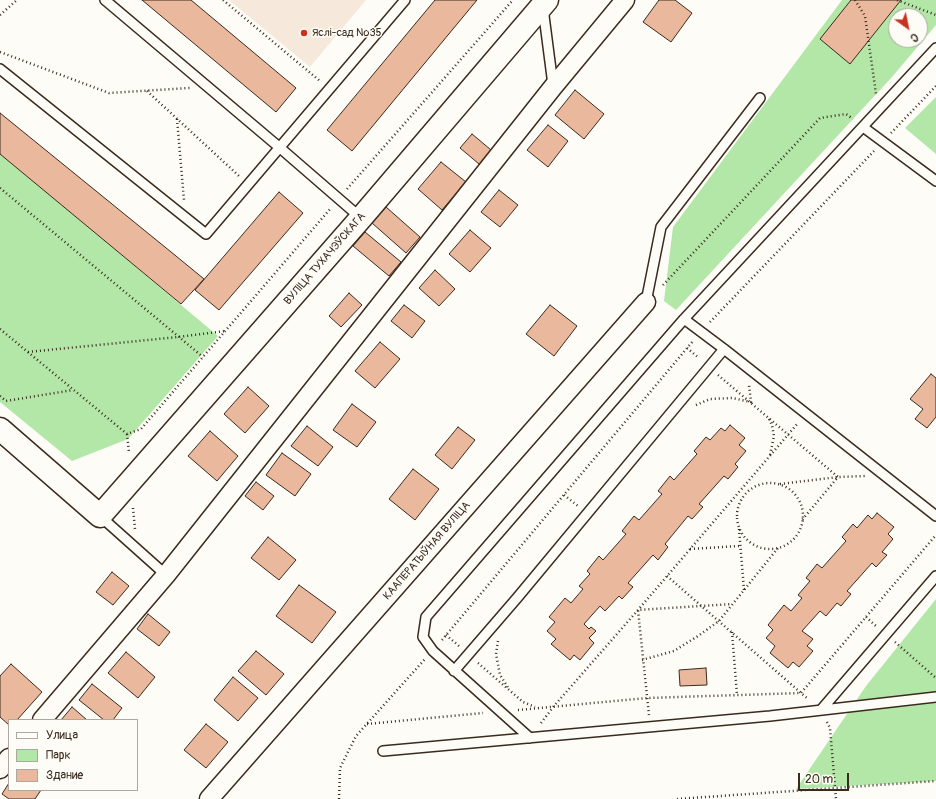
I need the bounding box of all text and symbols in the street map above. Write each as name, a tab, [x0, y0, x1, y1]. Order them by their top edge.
north arrow	[888, 8, 928, 48]
place label: Яслі-сад №35	[312, 26, 382, 40]
marker: Яслі-сад №35	[299, 28, 309, 38]
text: С	[908, 30, 921, 45]
street label: ВУЛІЦА ТУХАЧЭЎСКАГА	[281, 210, 369, 308]
street label: КААПЕРАТЫЎНАЯ ВУЛІЦА	[381, 499, 473, 603]
legend	[8, 719, 138, 791]
text: Улица	[46, 728, 78, 743]
text: Парк	[46, 748, 71, 763]
scale bar	[800, 765, 851, 791]
text: Здание	[46, 768, 83, 783]
text: 20 m	[805, 772, 833, 787]

